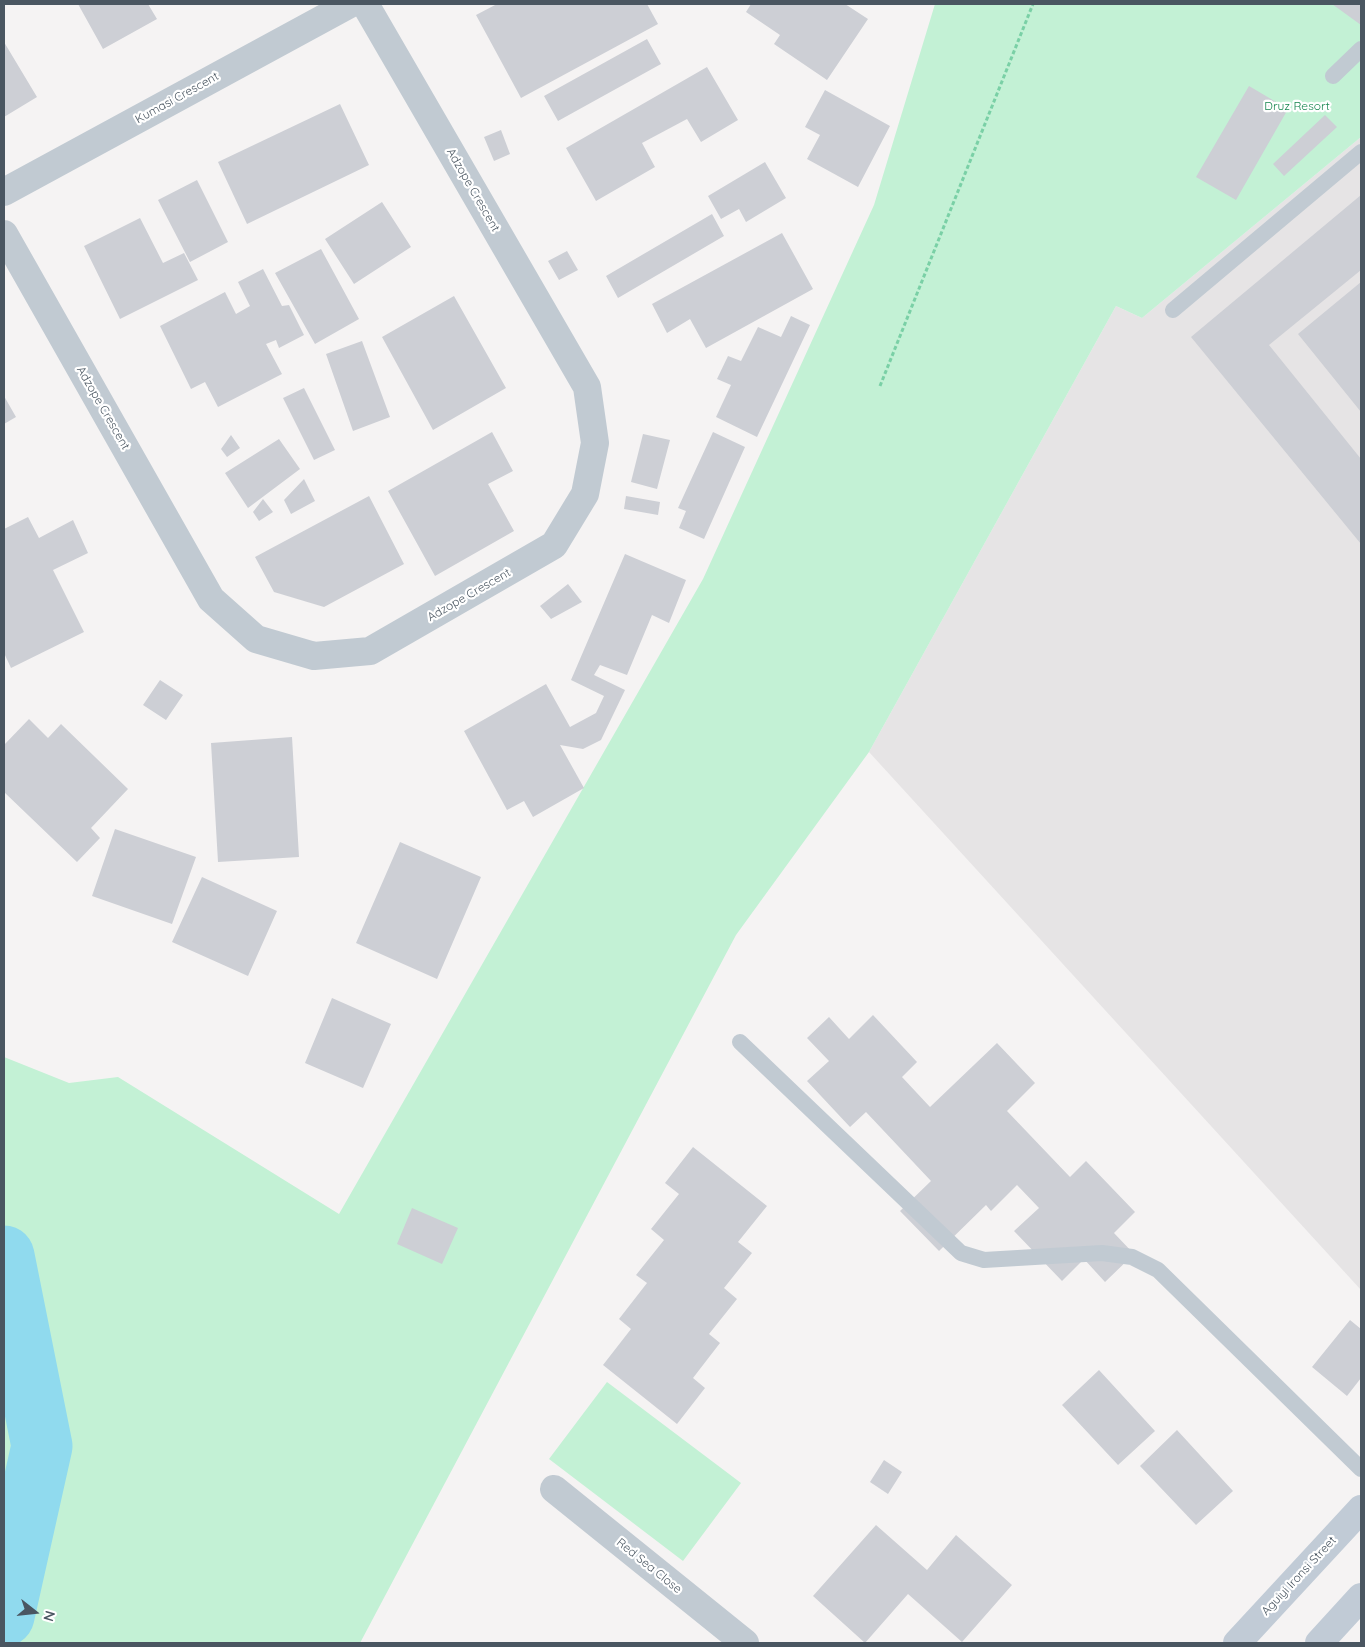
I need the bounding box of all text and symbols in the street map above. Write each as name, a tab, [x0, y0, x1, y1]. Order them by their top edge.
street label: Kumasi Crescent	[133, 69, 221, 127]
park label: Druz Resort	[1264, 99, 1330, 113]
street label: Adzope Crescent	[443, 146, 503, 234]
street label: Adzope Crescent	[73, 364, 133, 452]
street label: Adzope Crescent	[425, 565, 513, 625]
street label: Aguiyi Ironsi Street	[1259, 1533, 1339, 1619]
street label: Red Sea Close	[614, 1535, 684, 1597]
north arrow	[10, 1587, 60, 1637]
text: N	[39, 1609, 59, 1624]

